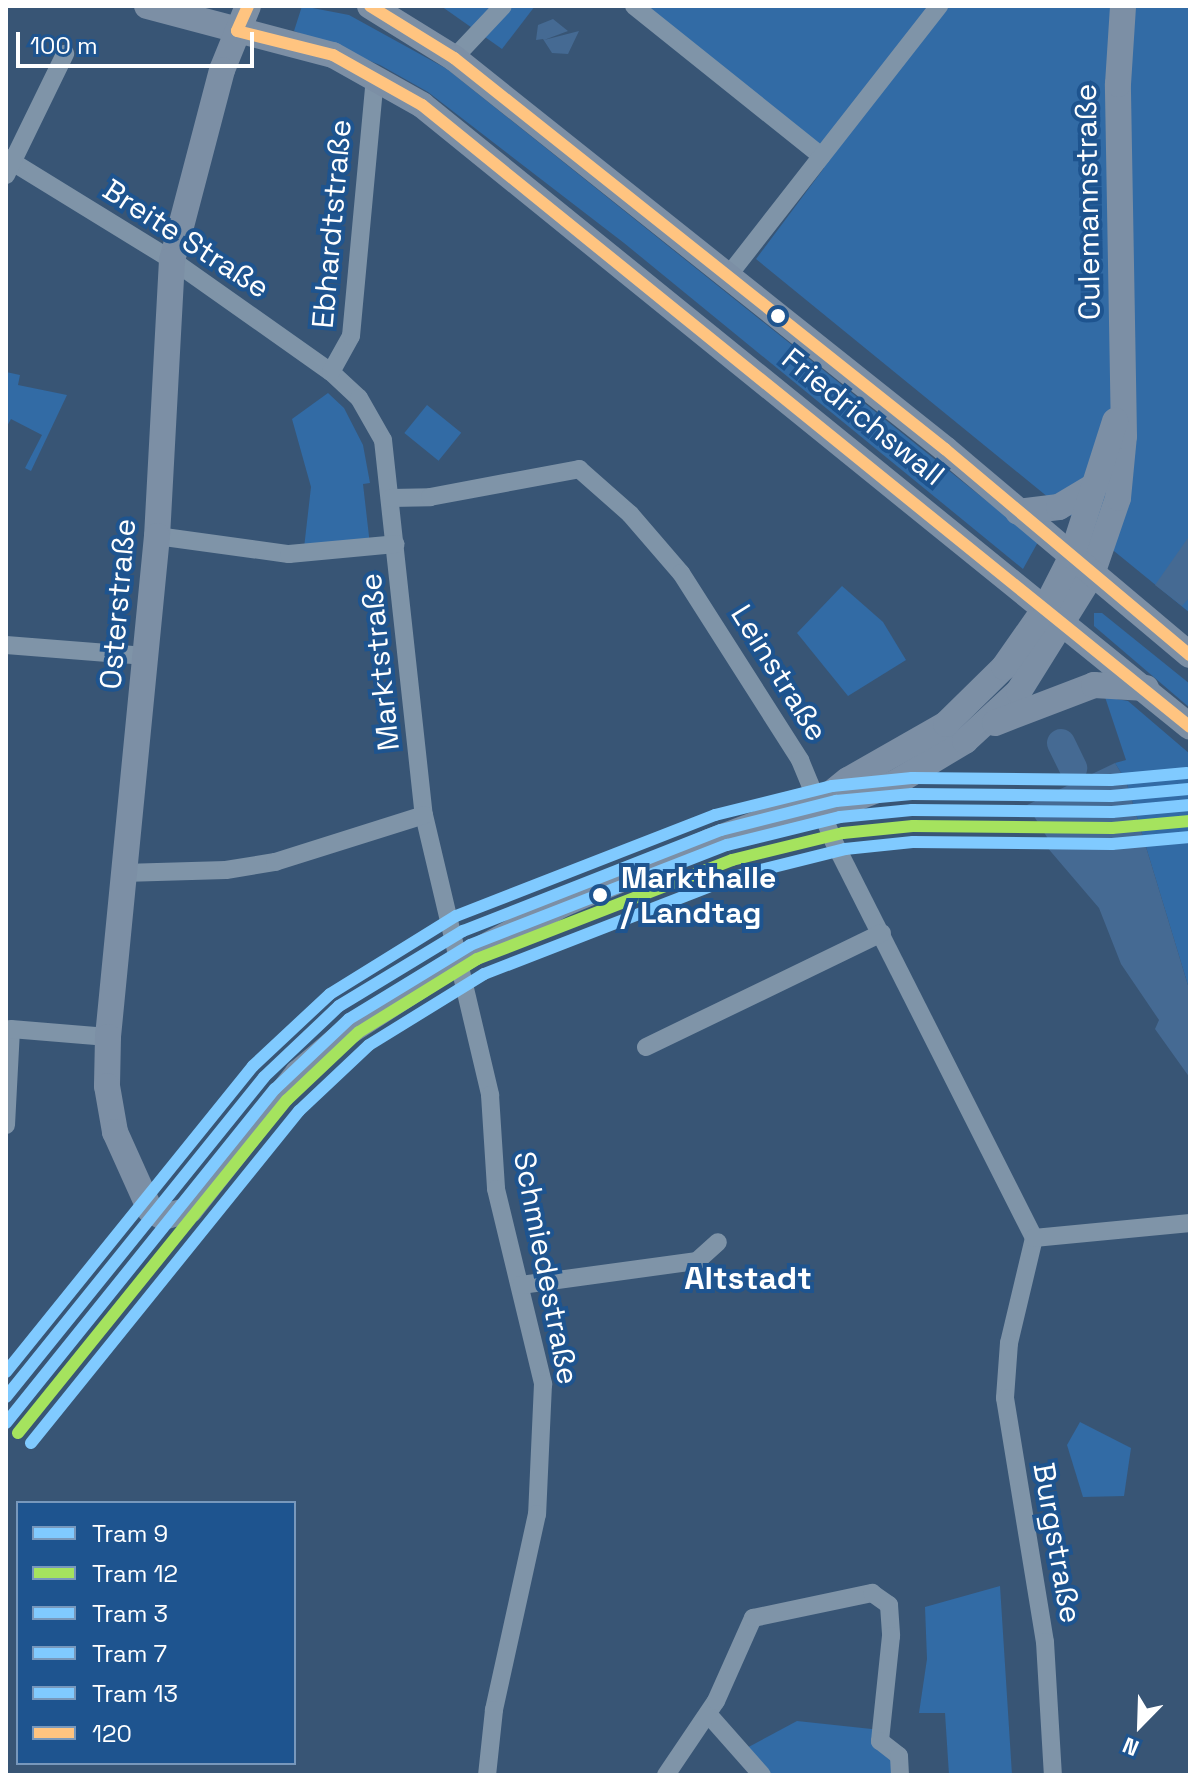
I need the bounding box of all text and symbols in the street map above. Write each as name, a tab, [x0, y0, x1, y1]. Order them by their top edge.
scale bar	[20, 16, 258, 66]
text: 100 m	[30, 30, 98, 61]
street label: Culemannstraße	[1068, 83, 1108, 321]
street label: Ebhardtstraße	[305, 118, 359, 330]
street label: Breite Straße	[96, 172, 276, 306]
unlabelled marker	[770, 308, 786, 324]
street label: Friedrichswall	[775, 341, 951, 493]
street label: Osterstraße	[93, 517, 143, 691]
street label: Marktstraße	[353, 571, 407, 753]
street label: Leinstraße	[723, 598, 835, 748]
place label: Markthalle / Landtag	[621, 860, 776, 930]
marker: Markthalle / Landtag	[586, 881, 614, 909]
street label: Schmiedestraße	[506, 1148, 586, 1388]
district label: Altstadt	[684, 1259, 812, 1297]
street label: Burgstraße	[1025, 1460, 1089, 1626]
legend	[16, 1501, 296, 1765]
text: Tram 9	[92, 1518, 168, 1549]
text: Tram 12	[92, 1558, 178, 1589]
text: Tram 3	[92, 1598, 168, 1629]
text: Tram 7	[92, 1638, 167, 1669]
text: Tram 13	[92, 1678, 178, 1709]
north arrow	[1100, 1685, 1180, 1765]
text: 120	[92, 1718, 132, 1749]
text: N	[1118, 1731, 1143, 1763]

